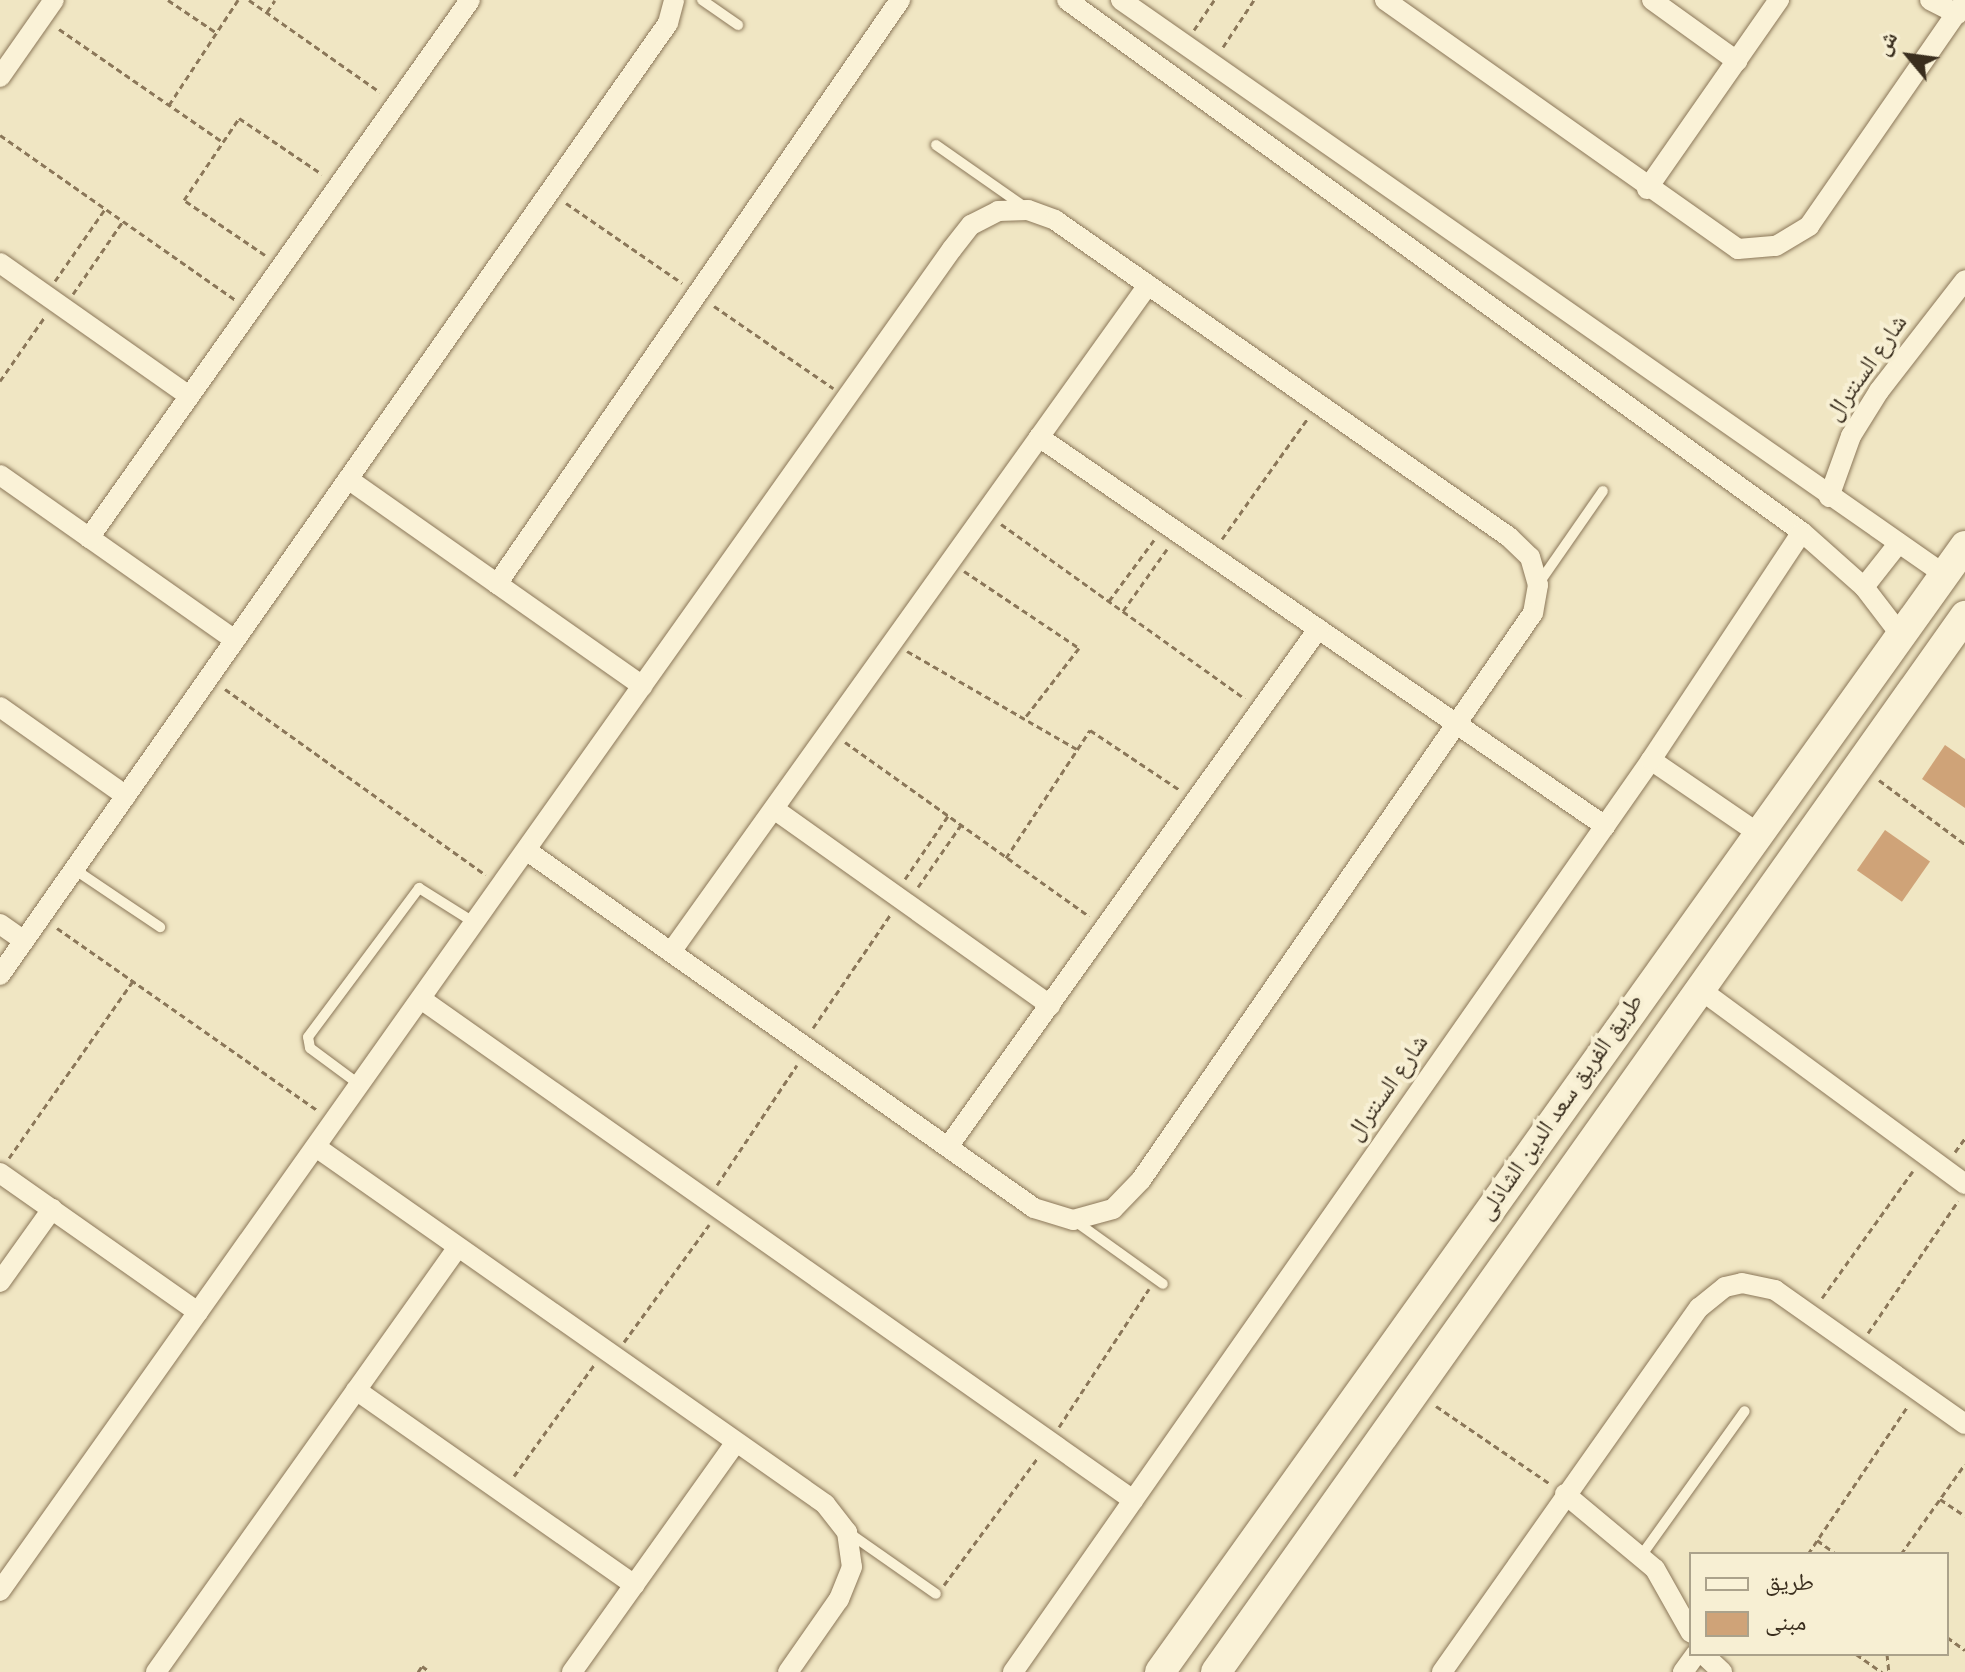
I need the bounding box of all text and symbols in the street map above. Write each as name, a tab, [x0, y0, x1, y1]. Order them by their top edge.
north arrow	[1869, 16, 1949, 96]
text: ش	[1866, 25, 1910, 64]
street label: شارع السنترال	[1821, 310, 1915, 428]
street label: طريق الفريق سعد الدين الشاذلى	[1473, 989, 1651, 1227]
street label: شارع السنترال	[1342, 1030, 1436, 1148]
legend	[1689, 1552, 1949, 1656]
text: طريق	[1765, 1564, 1814, 1605]
text: مبنى	[1765, 1604, 1806, 1645]

